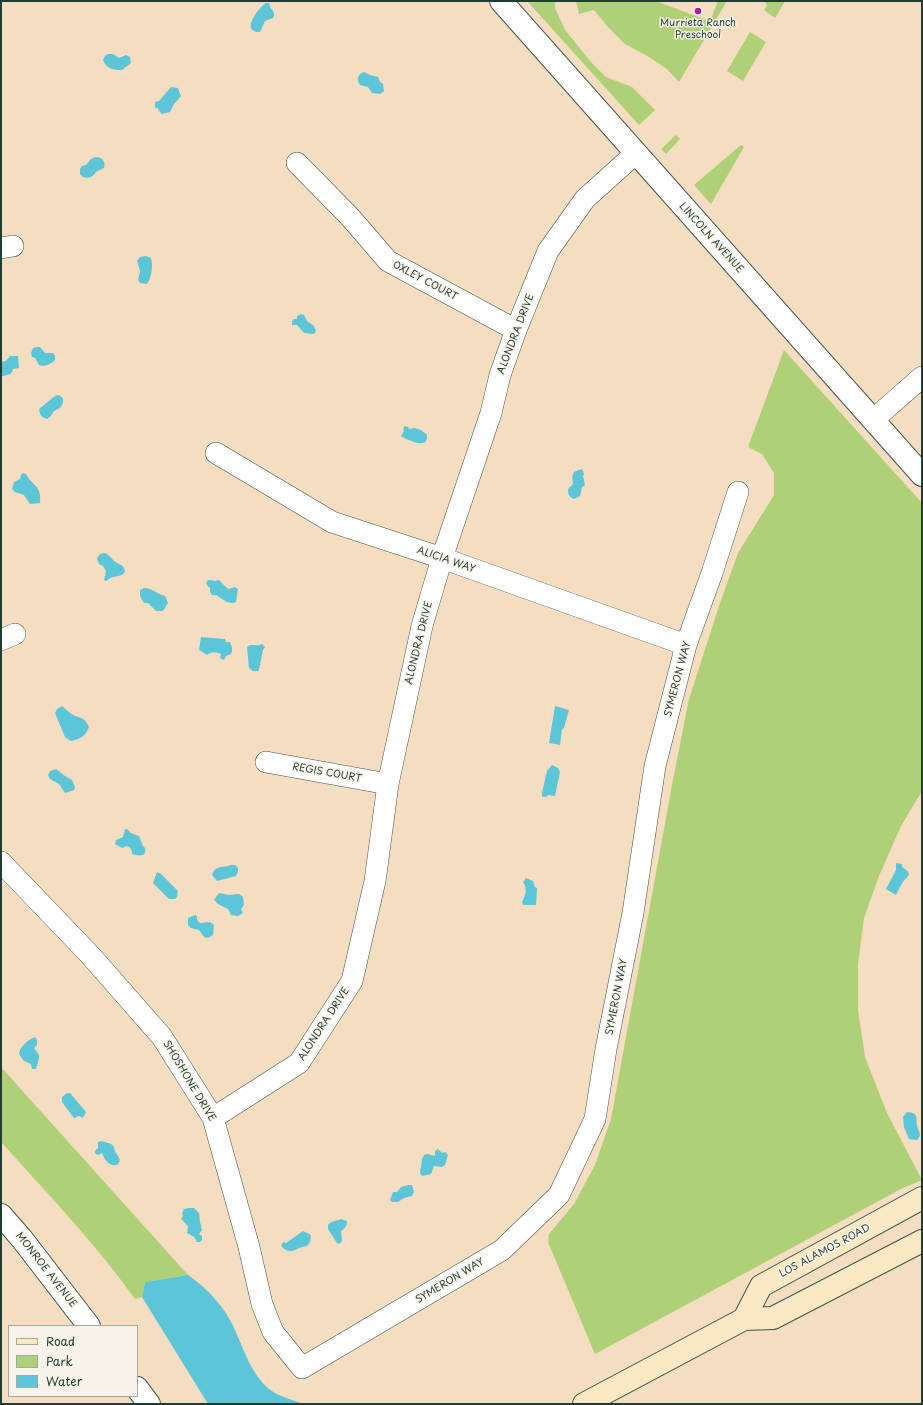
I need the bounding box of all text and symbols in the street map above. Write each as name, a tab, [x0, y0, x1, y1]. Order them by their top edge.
marker: Murrieta Ranch Preschool	[693, 6, 703, 16]
place label: Murrieta Ranch Preschool	[660, 17, 736, 40]
street label: LINCOLN AVENUE	[676, 200, 746, 276]
street label: OXLEY COURT	[390, 259, 460, 303]
street label: ALONDRA DRIVE	[495, 292, 537, 376]
street label: ALICIA WAY	[415, 544, 477, 576]
street label: ALONDRA DRIVE	[403, 600, 435, 686]
street label: SYMERON WAY	[662, 640, 694, 718]
street label: REGIS COURT	[291, 761, 363, 785]
street label: SYMERON WAY	[604, 958, 630, 1036]
street label: ALONDRA DRIVE	[296, 985, 352, 1063]
street label: SHOSHONE DRIVE	[160, 1038, 218, 1124]
street label: LOS ALAMOS ROAD	[777, 1222, 873, 1280]
street label: MONROE AVENUE	[13, 1230, 79, 1310]
street label: SYMERON WAY	[414, 1256, 486, 1306]
legend	[8, 1325, 138, 1397]
text: Road	[46, 1332, 75, 1350]
text: Park	[46, 1352, 73, 1370]
text: Water	[46, 1372, 82, 1390]

